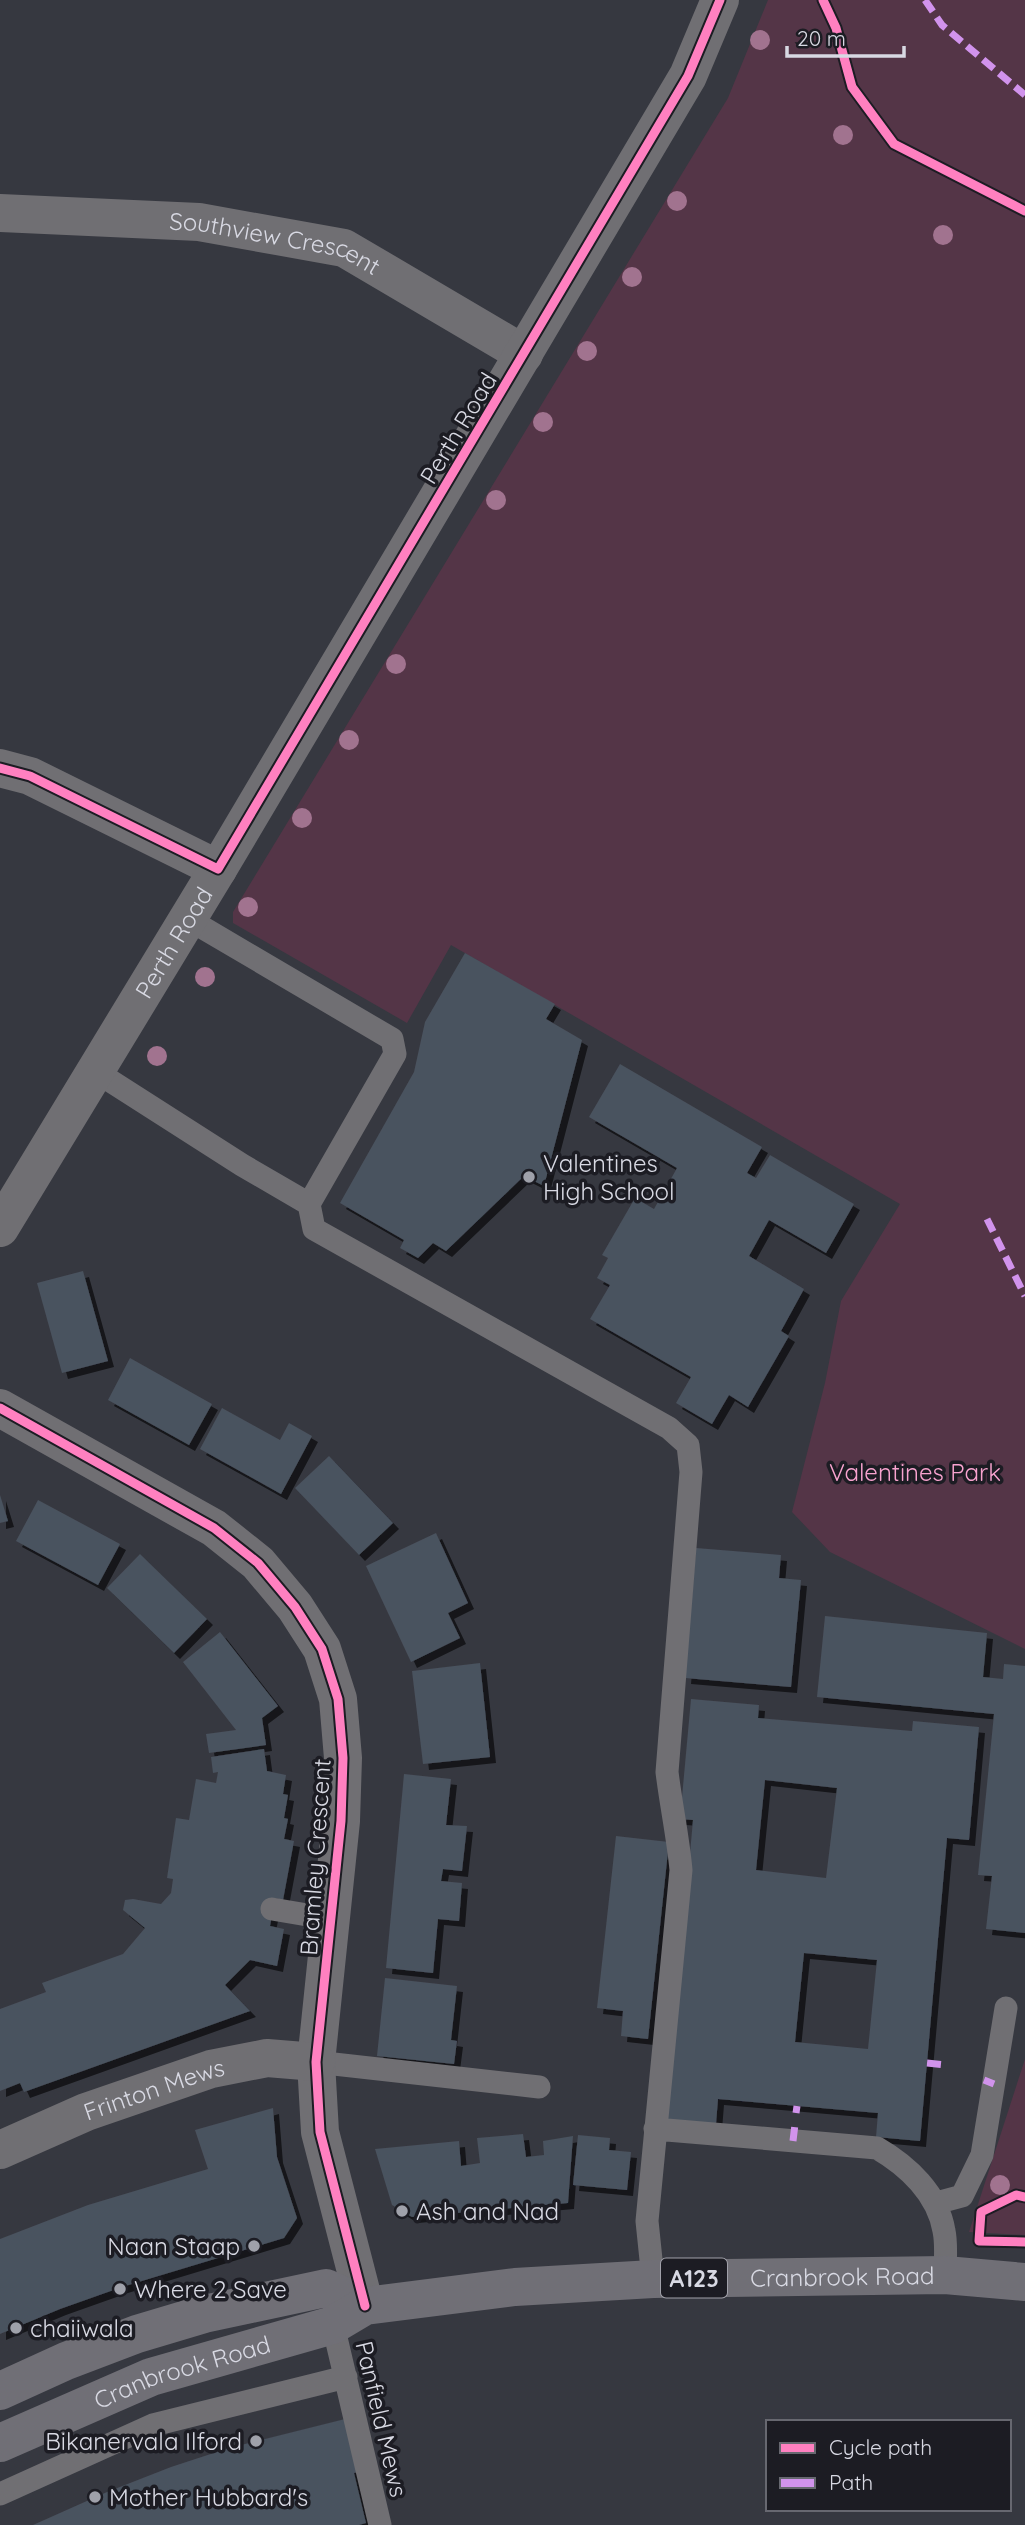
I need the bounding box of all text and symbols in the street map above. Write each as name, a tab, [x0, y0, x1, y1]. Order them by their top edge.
scale bar	[787, 14, 904, 58]
text: 20 m	[797, 25, 846, 51]
street label: Southview Crescent	[169, 206, 386, 281]
street label: Perth Road	[413, 367, 503, 489]
street label: Perth Road	[128, 881, 219, 1004]
place label: Valentines High School	[543, 1148, 675, 1206]
marker: Valentines High School	[521, 1169, 537, 1185]
park label: Valentines Park	[829, 1457, 1001, 1487]
street label: Bramley Crescent	[293, 1758, 337, 1956]
street label: Frinton Mews	[80, 2052, 227, 2127]
place label: Ash and Nad	[416, 2196, 559, 2226]
marker: Ash and Nad	[394, 2203, 410, 2219]
place label: Naan Staap	[107, 2231, 240, 2261]
marker: Naan Staap	[246, 2238, 262, 2254]
road number: A123	[661, 2258, 727, 2298]
street label: Cranbrook Road	[750, 2260, 935, 2293]
place label: Where 2 Save	[134, 2274, 287, 2304]
marker: Where 2 Save	[112, 2281, 128, 2297]
place label: chaiiwala	[30, 2313, 134, 2343]
marker: chaiiwala	[8, 2320, 24, 2336]
street label: Cranbrook Road	[89, 2329, 274, 2415]
street label: Panfield Mews	[350, 2338, 414, 2500]
legend	[766, 2420, 1011, 2511]
place label: Bikanervala Ilford	[45, 2426, 242, 2456]
marker: Bikanervala Ilford	[248, 2433, 264, 2449]
text: Cycle path	[829, 2434, 932, 2460]
text: Path	[829, 2469, 873, 2495]
place label: Mother Hubbard's	[109, 2482, 308, 2512]
marker: Mother Hubbard's	[87, 2489, 103, 2505]

